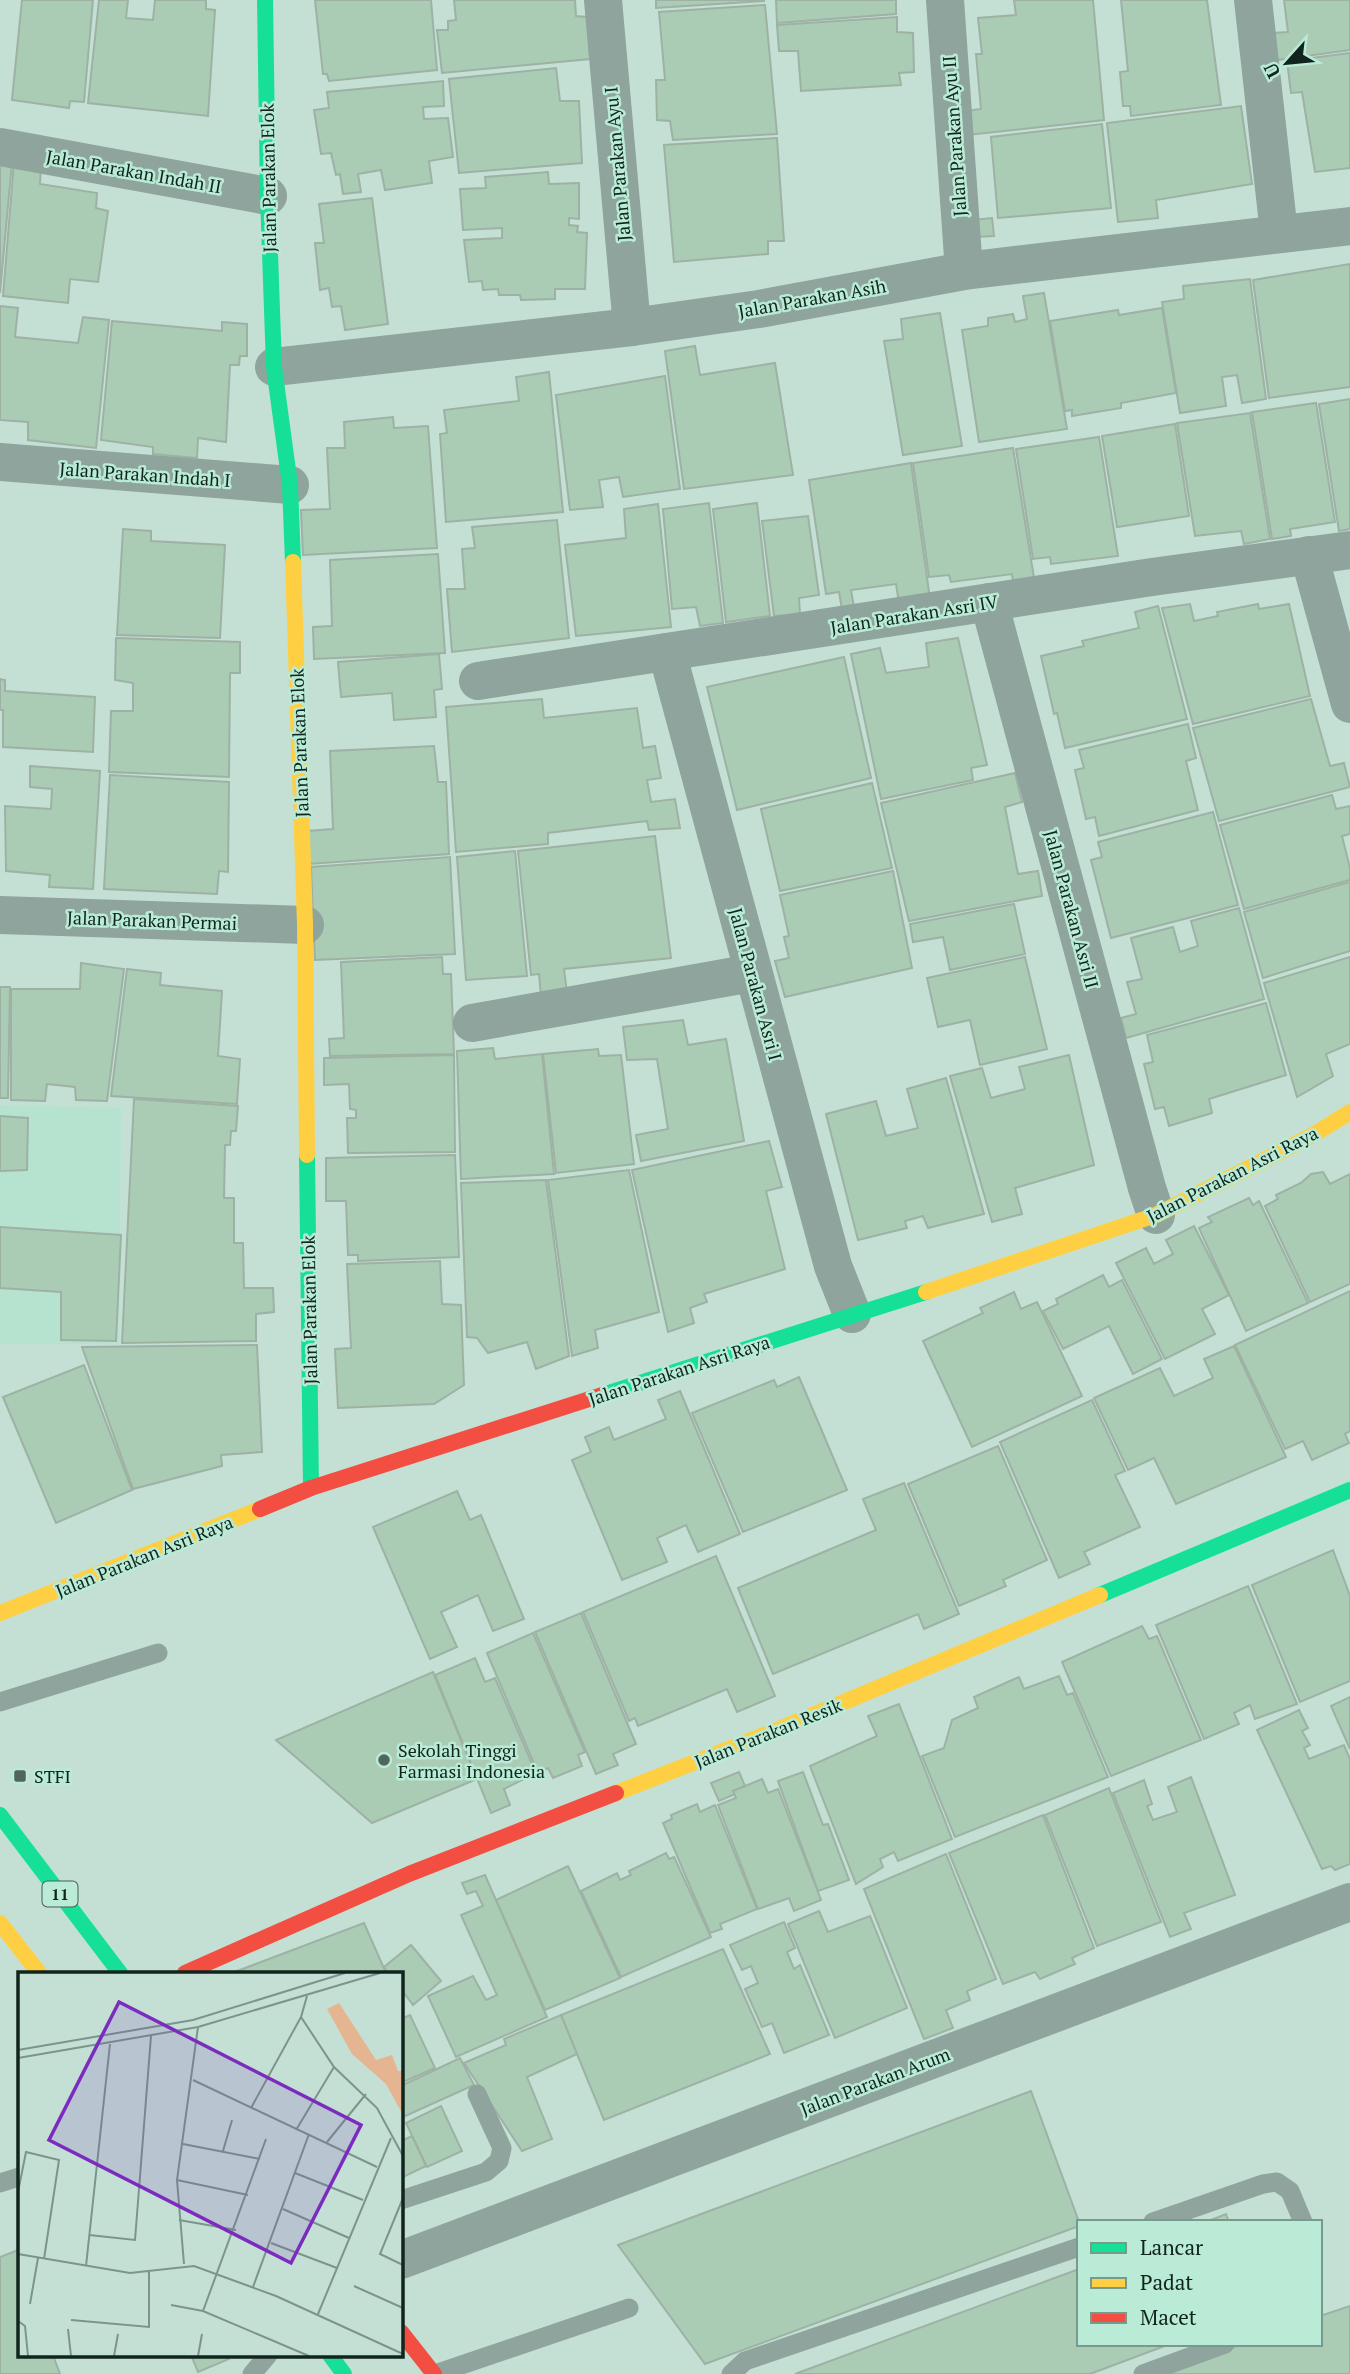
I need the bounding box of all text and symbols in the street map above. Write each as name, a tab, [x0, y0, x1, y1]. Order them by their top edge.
north arrow	[1252, 28, 1322, 98]
street label: Jalan Parakan Ayu II	[936, 55, 972, 217]
text: U	[1257, 59, 1286, 83]
street label: Jalan Parakan Ayu I	[598, 86, 636, 242]
street label: Jalan Parakan Elok	[255, 103, 281, 253]
street label: Jalan Parakan Indah II	[44, 144, 224, 198]
street label: Jalan Parakan Asih	[736, 273, 888, 323]
street label: Jalan Parakan Indah I	[59, 456, 231, 492]
street label: Jalan Parakan Asri IV	[829, 589, 1000, 639]
street label: Jalan Parakan Elok	[284, 667, 314, 818]
street label: Jalan Parakan Asri II	[1039, 827, 1105, 991]
street label: Jalan Parakan Permai	[67, 905, 237, 935]
street label: Jalan Parakan Asri I	[724, 905, 788, 1063]
street label: Jalan Parakan Asri Raya	[1142, 1120, 1322, 1228]
street label: Jalan Parakan Elok	[296, 1235, 322, 1385]
street label: Jalan Parakan Asri Raya	[585, 1329, 773, 1411]
street label: Jalan Parakan Asri Raya	[52, 1509, 236, 1603]
street label: Jalan Parakan Resik	[691, 1692, 846, 1773]
place label: Sekolah Tinggi Farmasi Indonesia	[398, 1738, 545, 1783]
marker: Sekolah Tinggi Farmasi Indonesia	[376, 1752, 392, 1768]
place label: STFI	[34, 1764, 71, 1788]
marker: STFI	[12, 1768, 28, 1784]
road number: 11	[42, 1882, 78, 1906]
inset map	[18, 1972, 402, 2356]
street label: Jalan Parakan Arum	[797, 2041, 954, 2121]
legend	[1077, 2220, 1322, 2346]
text: Lancar	[1140, 2233, 1203, 2261]
text: Padat	[1140, 2268, 1193, 2296]
text: Macet	[1140, 2303, 1197, 2331]

